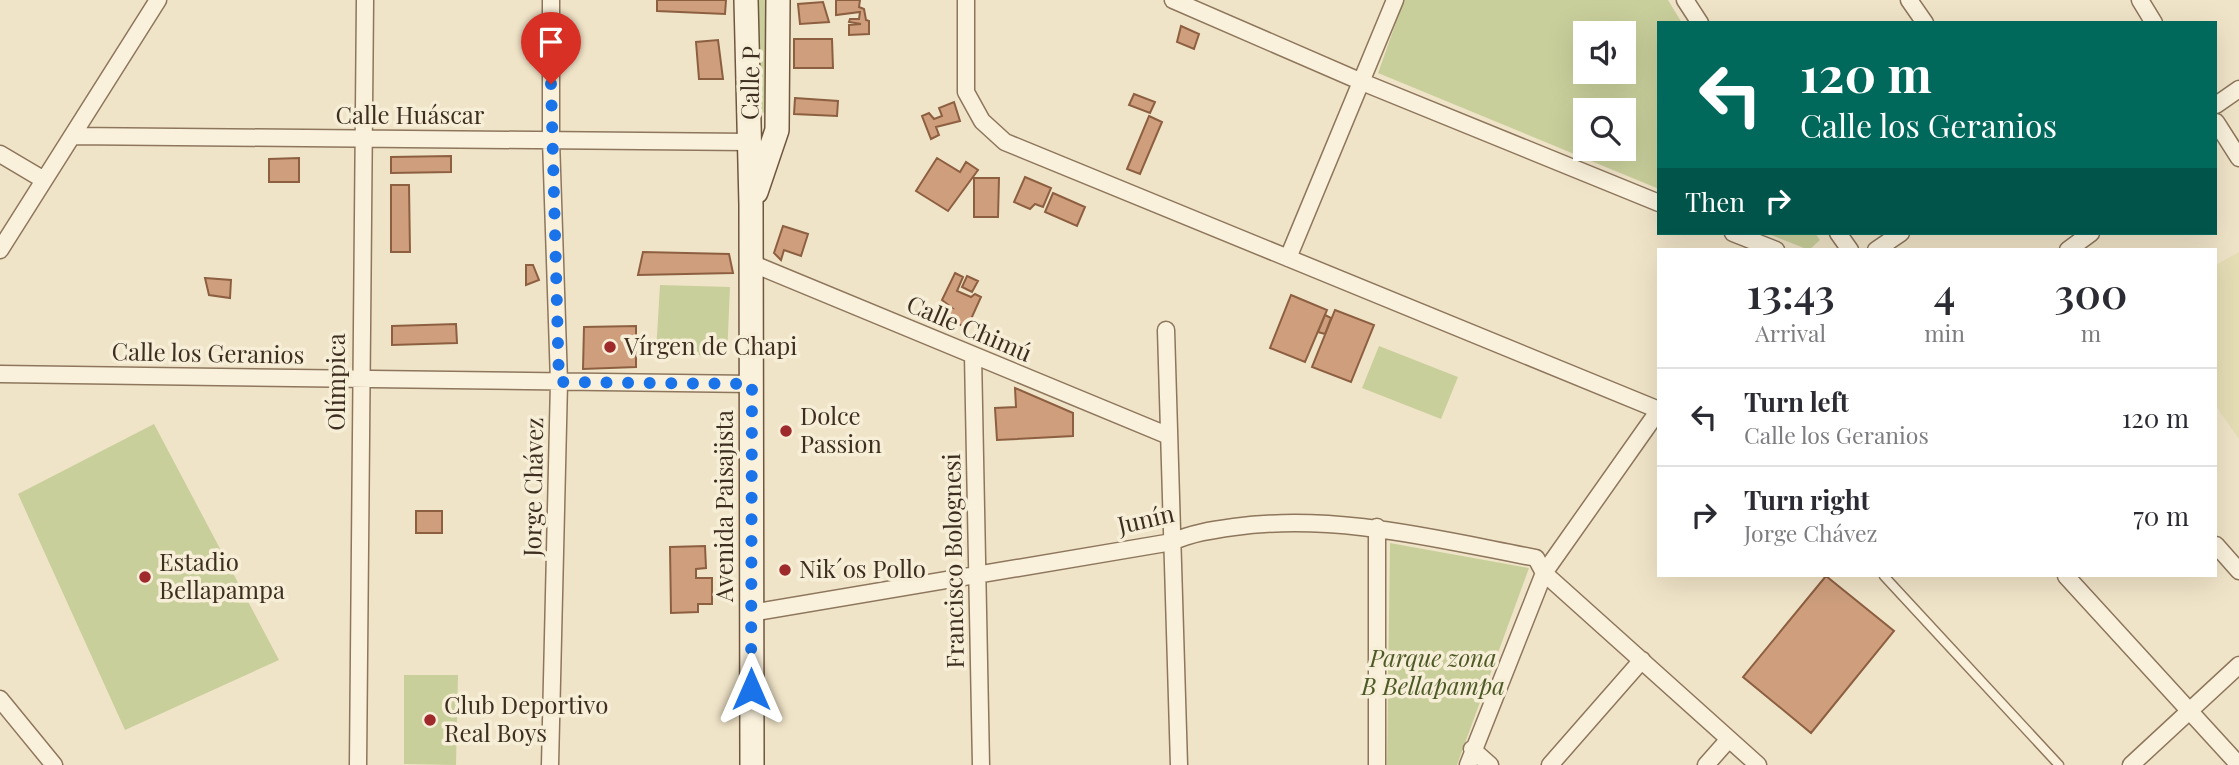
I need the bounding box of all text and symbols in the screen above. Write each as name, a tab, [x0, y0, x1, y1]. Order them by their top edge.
pin	[521, 12.0, 581, 84]
map controls	[1573, 21, 1636, 161]
button: sound	[1573, 21, 1636, 84]
icon: arrive	[532, 23, 570, 61]
text: 120 m	[1800, 40, 1932, 105]
street label: Calle P	[732, 46, 766, 120]
icon: left	[1685, 49, 1776, 140]
street label: Calle Huáscar	[336, 98, 485, 130]
button: search	[1573, 98, 1636, 161]
text: Calle los Geranios	[1800, 103, 2057, 146]
icon: right	[1759, 182, 1797, 220]
text: Then	[1685, 184, 1745, 219]
text: 13:43	[1747, 264, 1835, 320]
text: 4	[1934, 264, 1955, 320]
text: 300	[2055, 264, 2127, 320]
street label: Calle Chimú	[902, 286, 1037, 368]
text: Arrival	[1755, 317, 1826, 348]
text: min	[1924, 317, 1965, 348]
text: m	[2081, 317, 2101, 348]
place label: Vírgen de Chapi	[623, 329, 797, 361]
street label: Olímpica	[319, 333, 351, 431]
street label: Calle los Geranios	[111, 334, 305, 370]
marker: Vírgen de Chapi	[602, 339, 618, 355]
text: Turn left	[1744, 384, 1849, 419]
icon: left	[1685, 398, 1723, 436]
place label: Dolce Passion	[800, 399, 882, 459]
text: 120 m	[2122, 400, 2189, 435]
street label: Avenida Paisajista	[707, 410, 739, 603]
street label: Jorge Chávez	[515, 417, 549, 558]
text: Calle los Geranios	[1744, 419, 1929, 450]
marker: Dolce Passion	[778, 423, 794, 439]
street label: Francisco Bolognesi	[934, 453, 970, 669]
text: Turn right	[1744, 482, 1870, 517]
street label: Junín	[1113, 496, 1177, 540]
icon: right	[1685, 496, 1723, 534]
text: 70 m	[2133, 498, 2189, 533]
text: Jorge Chávez	[1744, 517, 1878, 548]
place label: Estadio Bellapampa	[159, 545, 285, 605]
place label: Nik´os Pollo	[799, 552, 926, 584]
marker: Nik´os Pollo	[777, 562, 793, 578]
marker: Estadio Bellapampa	[137, 569, 153, 585]
park label: Parque zona B Bellapampa	[1360, 641, 1505, 701]
position arrow	[714, 652, 788, 726]
place label: Club Deportivo Real Boys	[444, 688, 608, 748]
marker: Club Deportivo Real Boys	[422, 712, 438, 728]

